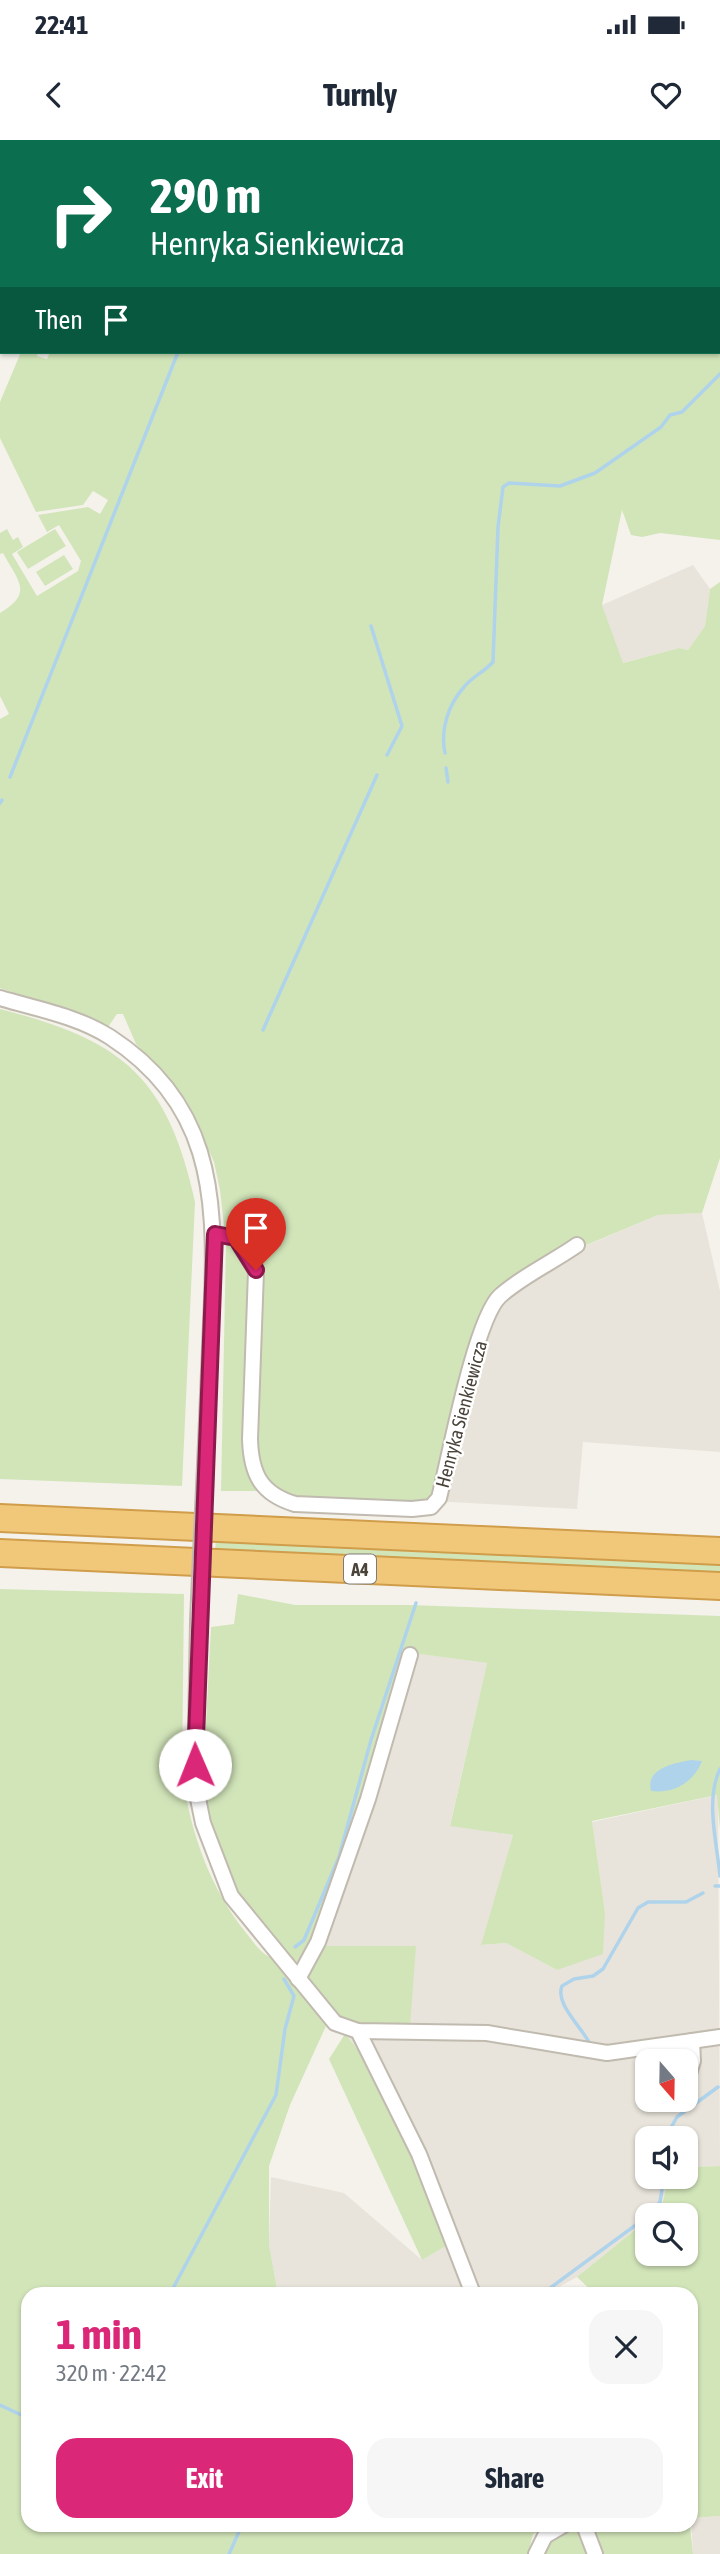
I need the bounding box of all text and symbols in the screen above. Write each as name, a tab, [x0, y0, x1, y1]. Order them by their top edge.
text: 22:41	[35, 10, 89, 40]
icon: back	[35, 76, 73, 114]
text: Turnly	[323, 76, 397, 113]
icon: heart	[647, 76, 685, 114]
text: 290 m	[150, 167, 261, 223]
icon: right	[35, 168, 126, 259]
text: Henryka Sienkiewicza	[150, 225, 405, 262]
icon: arrive	[97, 301, 135, 339]
text: Then	[35, 305, 83, 335]
pin	[226, 1198, 286, 1270]
icon: arrive	[237, 1209, 275, 1247]
street label: Henryka Sienkiewicza	[431, 1338, 491, 1490]
road number: A4	[344, 1554, 376, 1584]
position arrow	[158, 1728, 232, 1802]
north arrow	[635, 2049, 698, 2112]
map controls	[635, 2049, 698, 2266]
button: sound	[635, 2126, 698, 2189]
button: search	[635, 2203, 698, 2266]
text: 1 min	[56, 2310, 142, 2358]
button: close	[589, 2310, 663, 2384]
text: 320 m · 22:42	[56, 2360, 167, 2386]
button: Exit	[56, 2438, 353, 2518]
button: Share	[367, 2438, 663, 2518]

